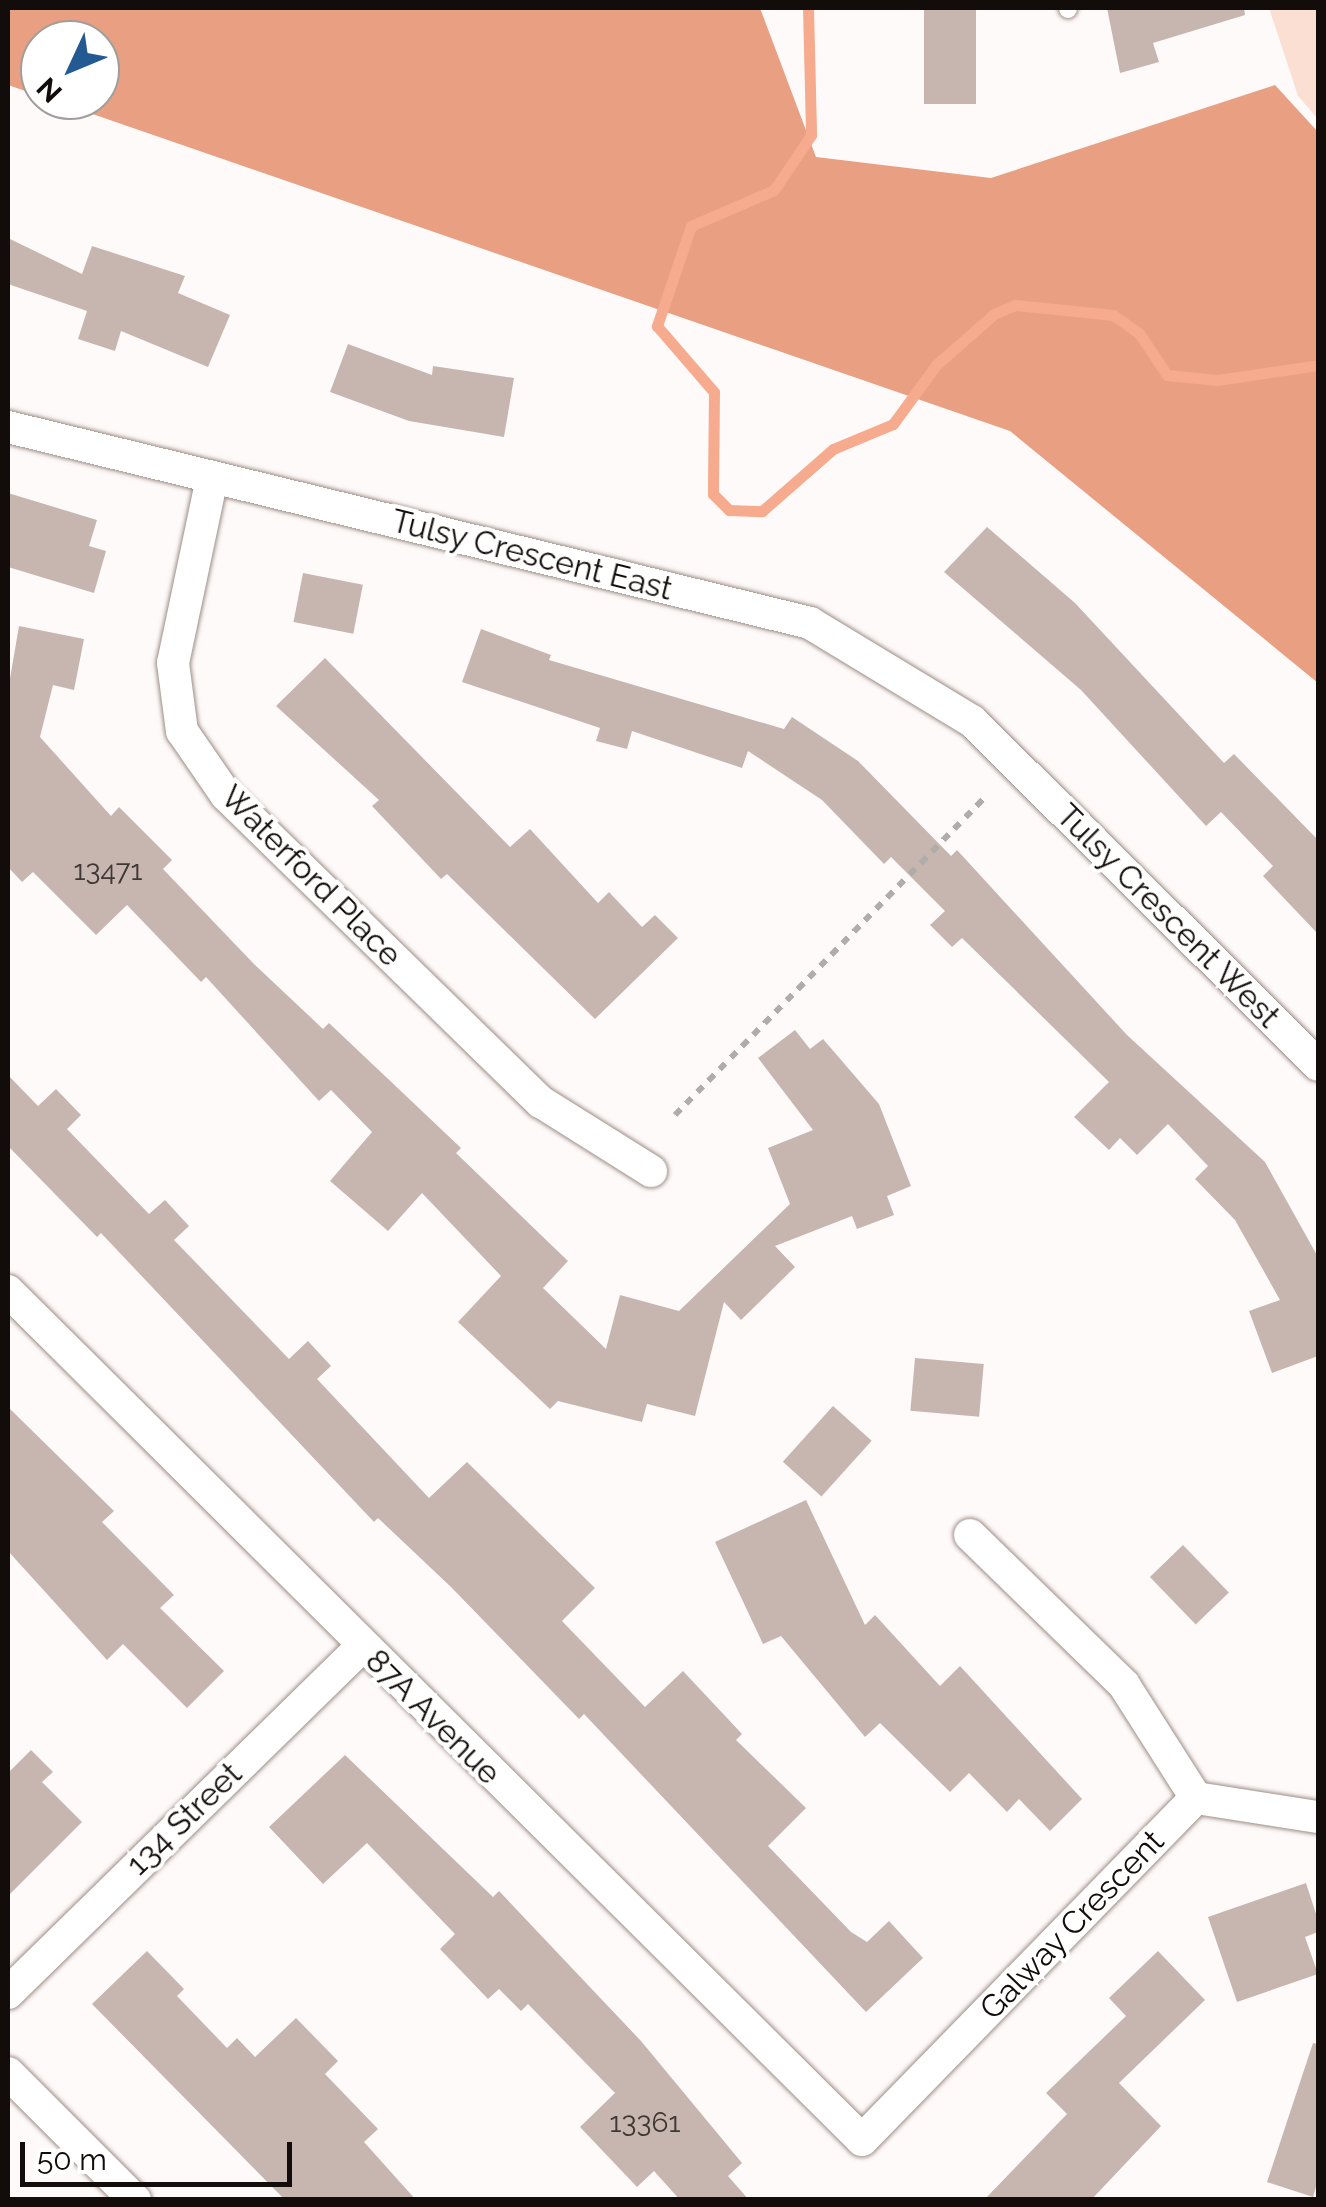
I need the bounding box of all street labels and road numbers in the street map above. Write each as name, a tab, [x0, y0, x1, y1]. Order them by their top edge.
street label: Tulsy Crescent East	[387, 501, 677, 609]
street label: Waterford Place	[213, 778, 409, 974]
street label: Tulsy Crescent West	[1048, 796, 1288, 1036]
street label: 87A Avenue	[357, 1641, 509, 1793]
street label: 134 Street	[118, 1755, 250, 1883]
street label: Galway Crescent	[972, 1822, 1172, 2028]

